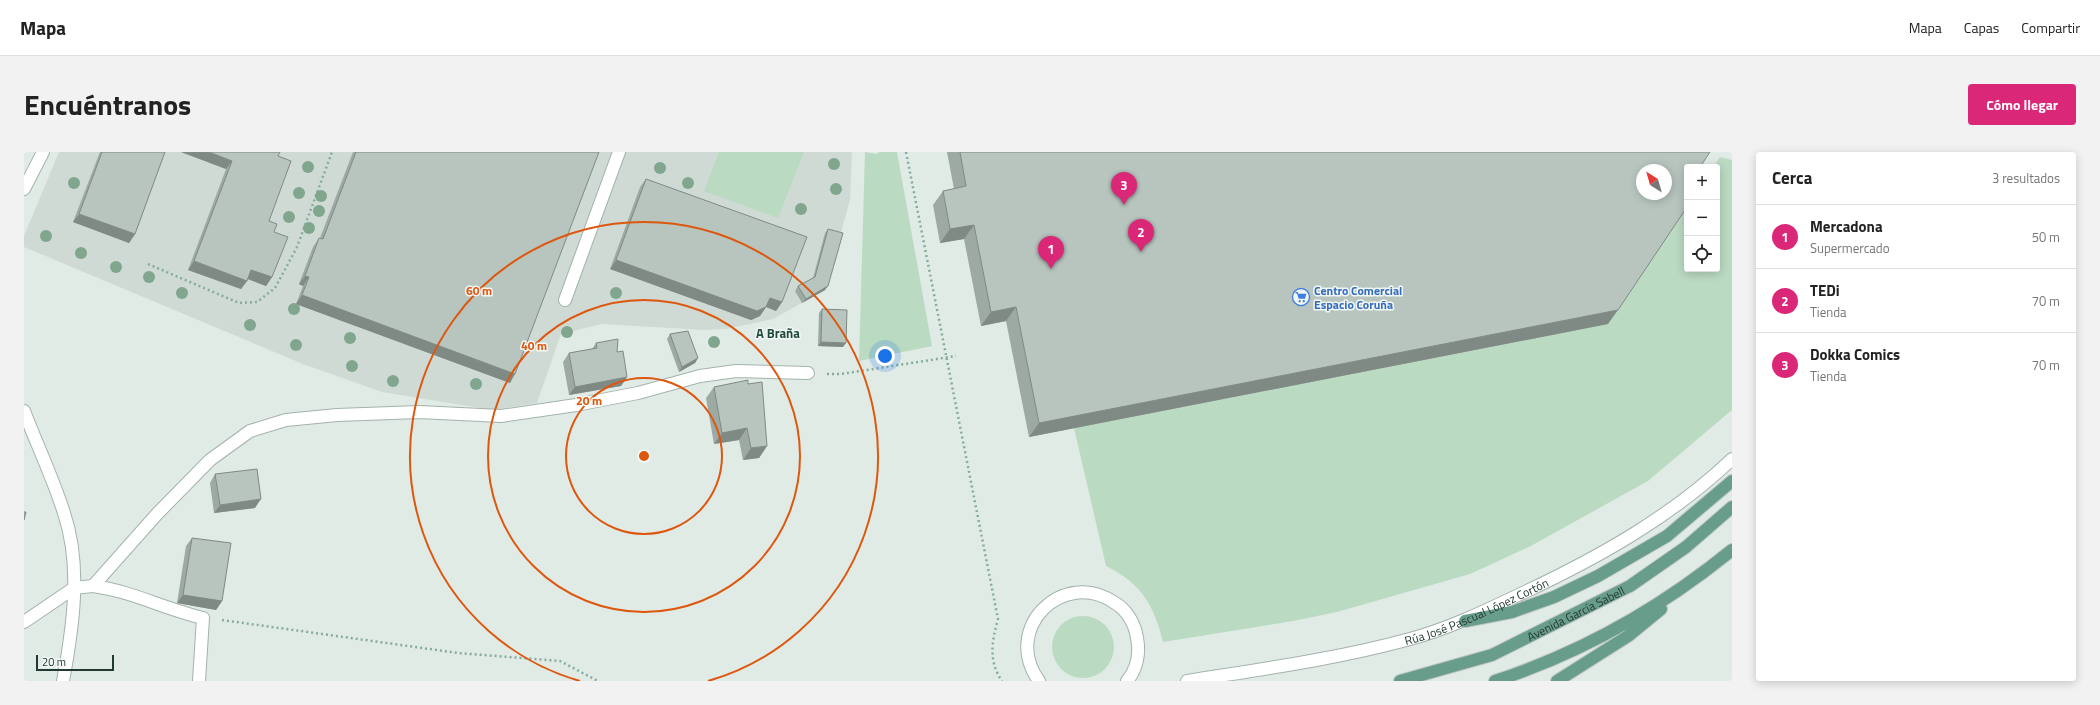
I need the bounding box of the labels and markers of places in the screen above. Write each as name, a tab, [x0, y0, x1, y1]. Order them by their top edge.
pin: 3	[1111, 172, 1137, 205]
pin: 2	[1128, 219, 1154, 252]
pin: 1	[1038, 236, 1064, 269]
place label: Centro Comercial Espacio Coruña	[1314, 281, 1402, 314]
supermarket icon: Centro Comercial Espacio Coruña	[1291, 287, 1311, 307]
centre of rings	[637, 449, 651, 463]

